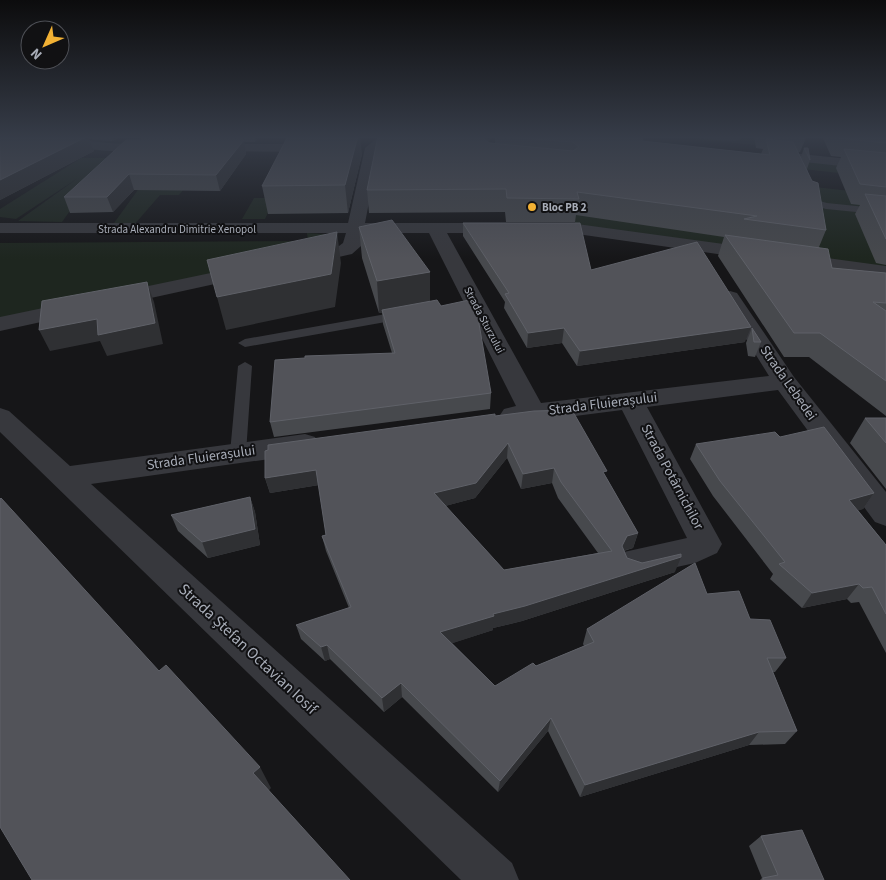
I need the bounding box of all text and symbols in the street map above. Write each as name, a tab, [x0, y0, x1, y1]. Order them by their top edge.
north arrow	[20, 20, 70, 70]
text: N	[26, 43, 47, 64]
place label: Bloc PB 2	[542, 200, 587, 215]
marker: Bloc PB 2	[526, 201, 538, 213]
street label: Strada Alexandru Dimitrie Xenopol	[98, 222, 256, 237]
street label: Strada Sturzului	[460, 284, 508, 356]
street label: Strada Lebedei	[755, 341, 821, 425]
street label: Strada Fluierașului	[548, 387, 658, 421]
street label: Strada Potârnichilor	[636, 421, 708, 533]
street label: Strada Fluierașului	[145, 440, 257, 476]
street label: Strada Ștefan Octavian Iosif	[174, 579, 323, 720]

